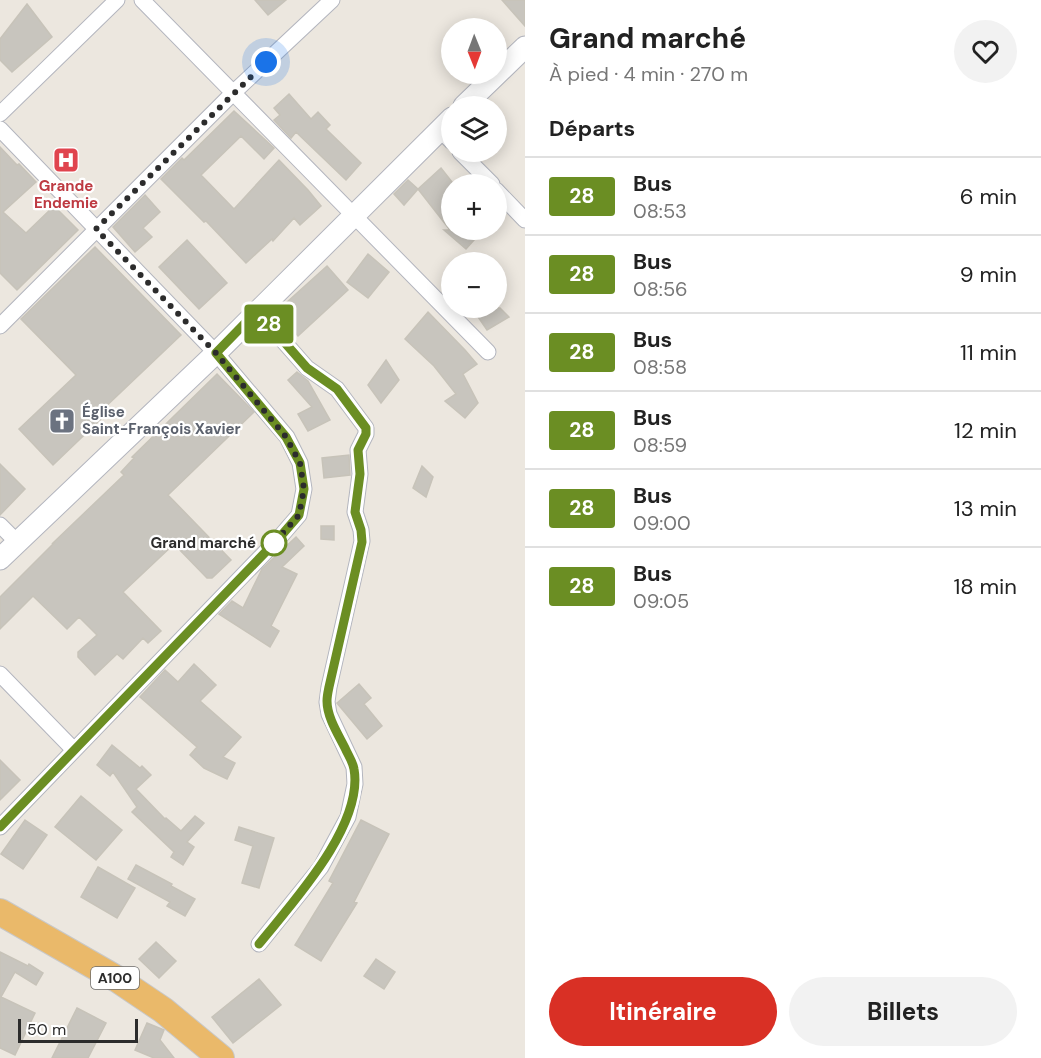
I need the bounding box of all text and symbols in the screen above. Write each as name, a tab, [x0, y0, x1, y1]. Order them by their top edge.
north arrow	[441, 18, 507, 84]
map controls	[441, 18, 507, 318]
text: Grand marché	[549, 20, 746, 57]
button: heart	[954, 20, 1017, 83]
your location	[251, 47, 281, 77]
text: À pied · 4 min · 270 m	[549, 61, 748, 87]
button: layers	[441, 96, 507, 162]
text: Départs	[549, 114, 635, 143]
hospital icon: Grande Endemie	[51, 145, 81, 175]
text: Bus	[633, 169, 672, 198]
button: +	[441, 174, 507, 240]
place label: Grande Endemie	[34, 176, 98, 213]
text: 28	[569, 182, 595, 210]
text: 6 min	[960, 182, 1017, 211]
text: 08:53	[633, 198, 687, 224]
text: Bus	[633, 247, 672, 276]
button: −	[441, 252, 507, 318]
text: 28	[569, 260, 595, 288]
text: 9 min	[960, 260, 1017, 289]
text: 08:56	[633, 276, 688, 302]
line badge: 28	[242, 304, 296, 344]
text: 28	[256, 310, 282, 338]
text: Bus	[633, 325, 672, 354]
text: 28	[569, 338, 595, 366]
text: 11 min	[960, 338, 1017, 367]
text: 08:58	[633, 354, 687, 380]
place label: Église Saint-François Xavier	[82, 402, 241, 439]
text: Bus	[633, 403, 672, 432]
church icon: Église Saint-François Xavier	[47, 406, 77, 436]
text: 28	[569, 416, 595, 444]
text: 12 min	[954, 416, 1017, 445]
text: 08:59	[633, 432, 687, 458]
text: Bus	[633, 481, 672, 510]
text: 28	[569, 494, 595, 522]
text: 13 min	[954, 494, 1017, 523]
text: 09:00	[633, 510, 691, 536]
marker: Grand marché	[261, 530, 287, 556]
place label: Grand marché	[150, 533, 256, 553]
text: Bus	[633, 559, 672, 588]
text: 28	[569, 572, 595, 600]
text: 18 min	[953, 572, 1017, 601]
text: 09:05	[633, 588, 689, 614]
road number: A100	[91, 967, 139, 989]
button: Itinéraire	[549, 977, 777, 1046]
button: Billets	[789, 977, 1017, 1046]
scale bar	[18, 1016, 138, 1044]
text: 50 m	[27, 1019, 66, 1040]

